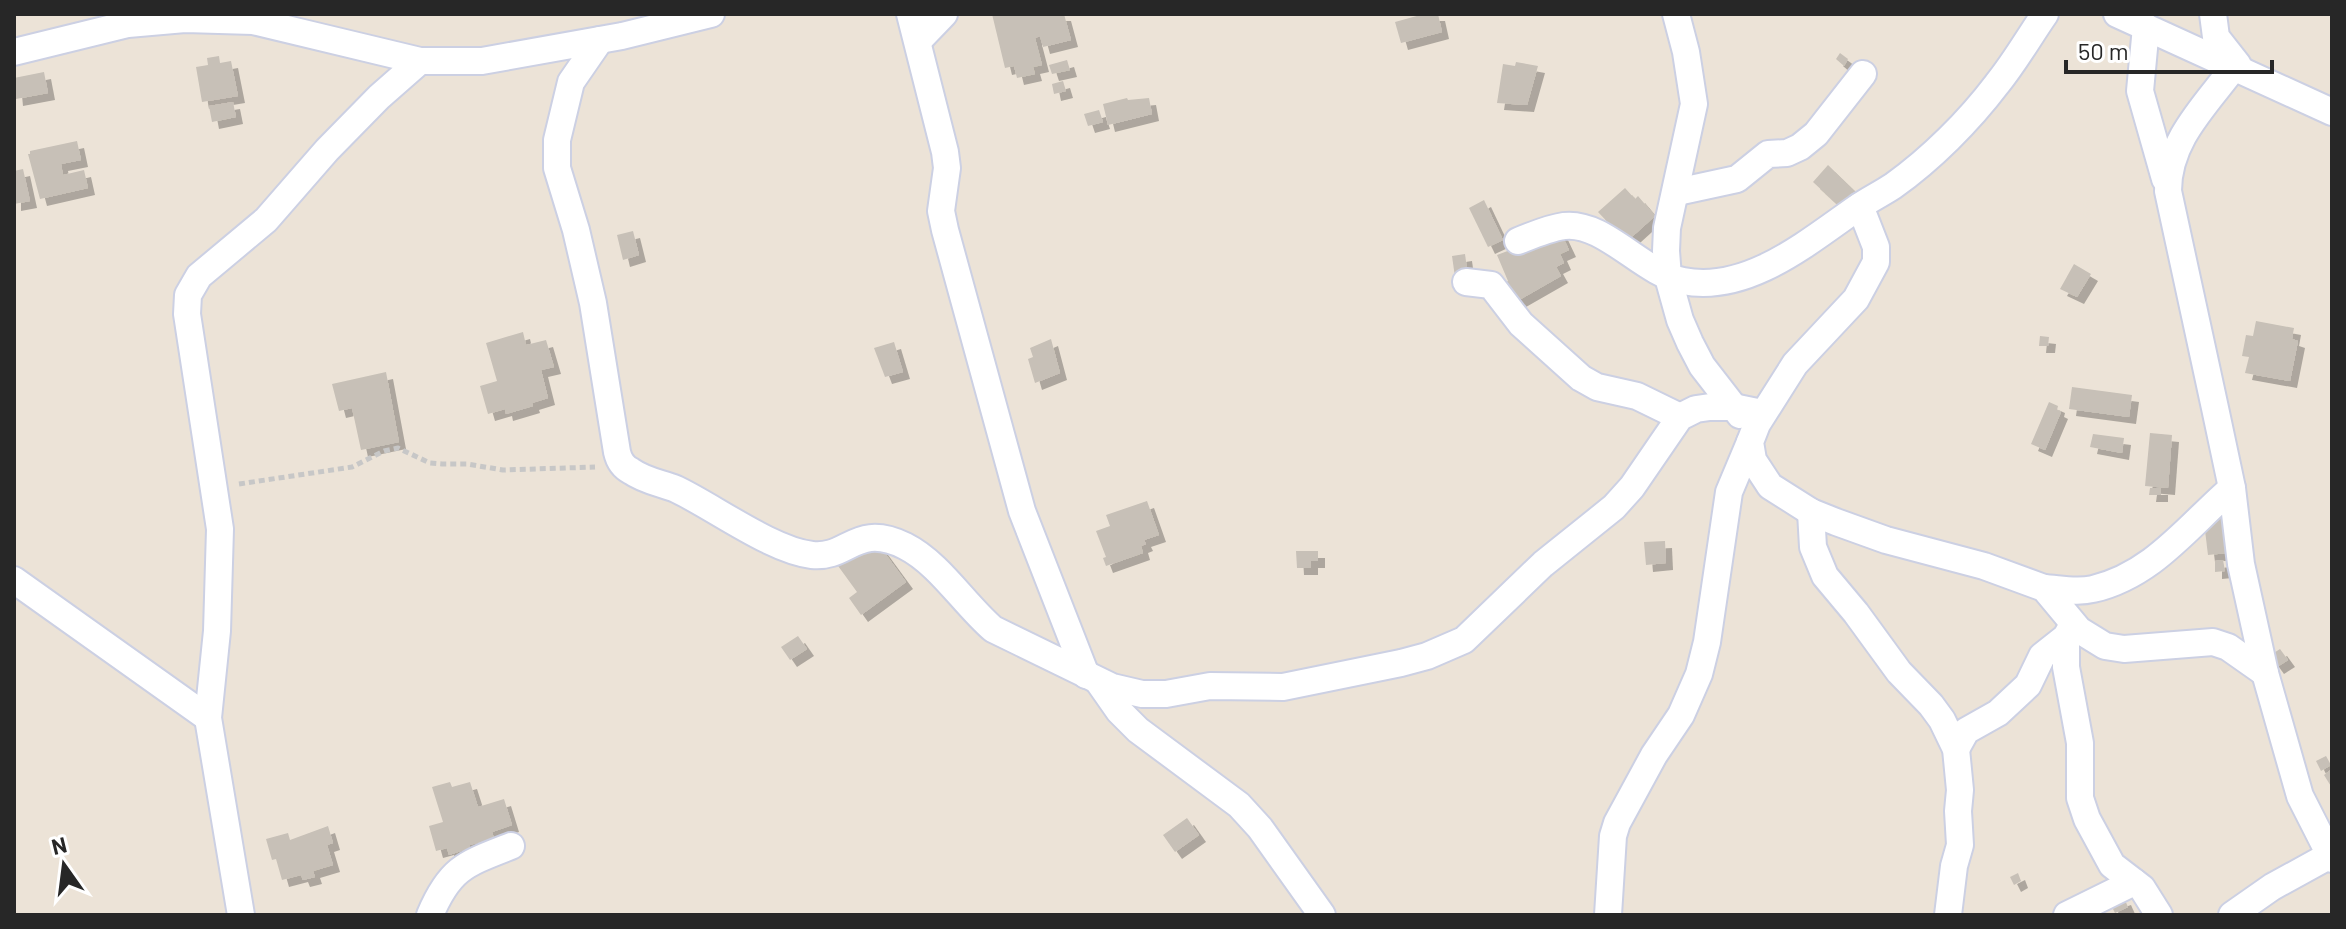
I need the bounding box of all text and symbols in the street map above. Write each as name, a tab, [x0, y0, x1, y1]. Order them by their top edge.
scale bar	[2066, 24, 2272, 74]
text: 50 m	[2078, 36, 2129, 65]
north arrow	[24, 825, 104, 905]
text: N	[49, 830, 69, 859]

